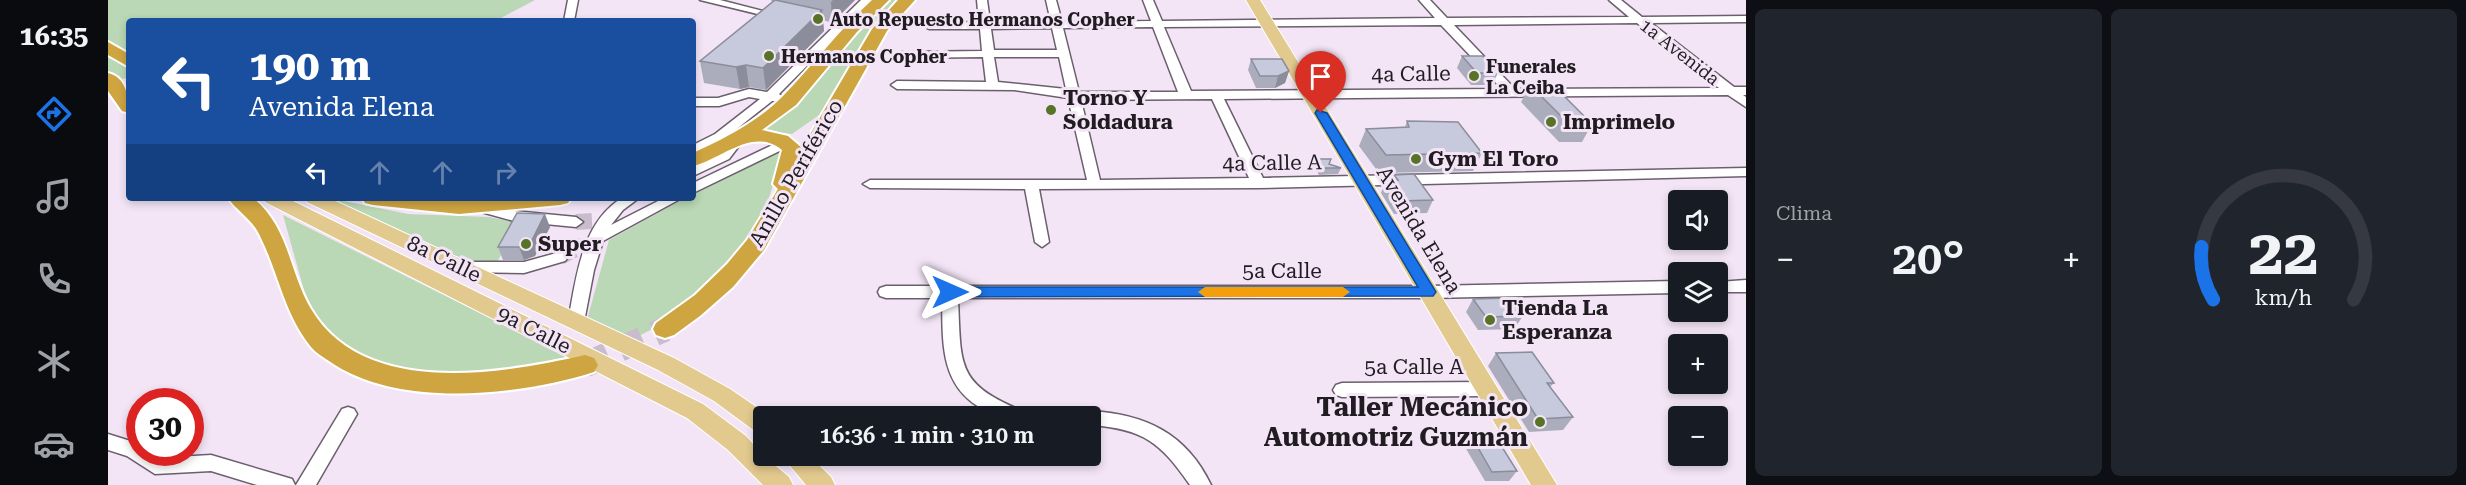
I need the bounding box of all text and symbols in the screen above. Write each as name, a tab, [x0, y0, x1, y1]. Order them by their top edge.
place label: Auto Repuesto Hermanos Copher	[830, 9, 1135, 30]
marker: Auto Repuesto Hermanos Copher	[811, 12, 825, 26]
street label: 1a Avenida	[1636, 14, 1724, 90]
text: 16:35	[20, 20, 88, 52]
text: 190 m	[249, 41, 371, 90]
icon: left	[150, 42, 228, 120]
place label: Hermanos Copher	[781, 46, 947, 67]
marker: Hermanos Copher	[762, 49, 776, 63]
pin	[1295, 51, 1346, 113]
place label: Funerales La Ceiba	[1486, 56, 1576, 98]
icon: arrive	[1304, 60, 1337, 93]
street label: 4a Calle	[1371, 61, 1451, 87]
marker: Funerales La Ceiba	[1467, 69, 1481, 83]
place label: Torno Y Soldadura	[1063, 86, 1173, 134]
text: Avenida Elena	[249, 91, 434, 123]
icon: directions	[33, 93, 75, 135]
street label: Anillo Periférico	[744, 95, 848, 251]
marker: Torno Y Soldadura	[1044, 103, 1058, 117]
place label: Imprimelo	[1563, 110, 1675, 134]
marker: Imprimelo	[1544, 115, 1558, 129]
place label: Gym El Toro	[1428, 147, 1559, 171]
street label: 4a Calle A	[1222, 150, 1322, 176]
marker: Gym El Toro	[1409, 152, 1423, 166]
icon: left	[300, 156, 333, 189]
icon: ahead	[363, 156, 396, 189]
icon: ahead	[426, 156, 459, 189]
icon: right	[489, 156, 522, 189]
street label: Avenida Elena	[1372, 162, 1467, 298]
icon: music	[33, 175, 75, 217]
map controls	[1668, 190, 1728, 466]
button: sound	[1668, 190, 1728, 250]
text: Clima	[1776, 201, 1832, 225]
text: 22	[2249, 216, 2319, 289]
street label: 8a Calle	[403, 231, 485, 287]
place label: Super	[538, 232, 602, 256]
text: 20°	[1892, 232, 1965, 285]
marker: Super	[519, 237, 533, 251]
text: −	[1776, 240, 1794, 279]
text: +	[2062, 240, 2080, 279]
icon: phone	[33, 258, 75, 300]
street label: 5a Calle	[1242, 259, 1322, 283]
position arrow	[918, 260, 982, 324]
button: layers	[1668, 262, 1728, 322]
text: km/h	[2255, 285, 2313, 310]
place label: Tienda La Esperanza	[1502, 296, 1613, 344]
street label: 9a Calle	[493, 301, 575, 359]
marker: Tienda La Esperanza	[1483, 313, 1497, 327]
button: +	[1668, 334, 1728, 394]
icon: climate	[33, 340, 75, 382]
street label: 5a Calle A	[1364, 355, 1464, 379]
speed limit sign: 30	[126, 388, 204, 466]
place label: Taller Mecánico Automotriz Guzmán	[1264, 392, 1528, 452]
button: −	[1668, 406, 1728, 466]
marker: Taller Mecánico Automotriz Guzmán	[1533, 415, 1547, 429]
icon: car	[33, 423, 75, 465]
text: 16:36 · 1 min · 310 m	[820, 423, 1034, 448]

